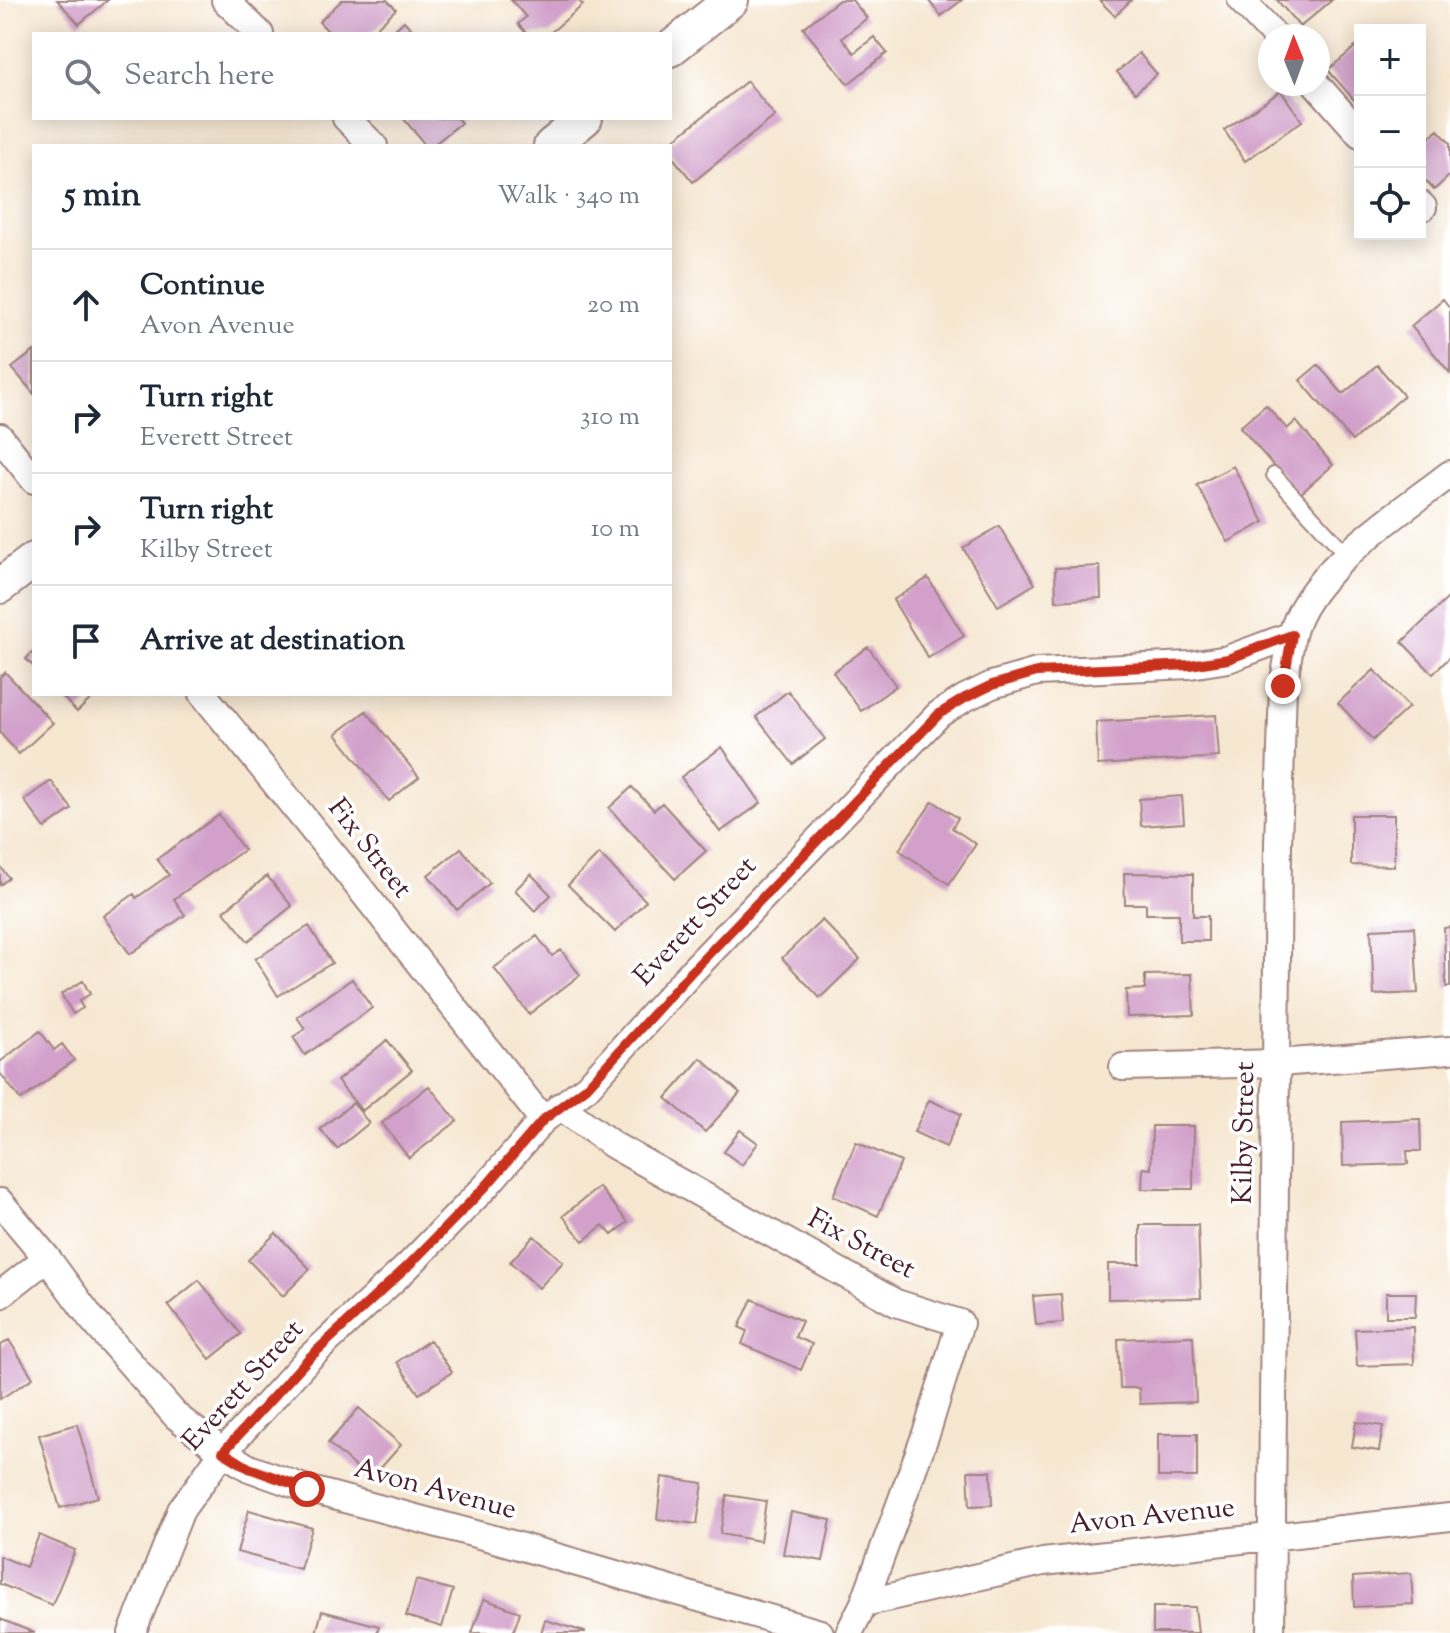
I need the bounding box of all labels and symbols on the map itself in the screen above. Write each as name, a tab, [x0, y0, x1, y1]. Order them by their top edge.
north arrow	[1258, 24, 1330, 96]
route end	[1265, 668, 1301, 704]
street label: Fix Street	[317, 791, 421, 908]
street label: Everett Street	[625, 848, 767, 996]
street label: Kilby Street	[1224, 1061, 1266, 1205]
street label: Fix Street	[800, 1200, 922, 1290]
street label: Everett Street	[174, 1311, 314, 1461]
street label: Avon Avenue	[349, 1449, 521, 1531]
route start	[289, 1471, 325, 1507]
street label: Avon Avenue	[1067, 1488, 1237, 1546]

